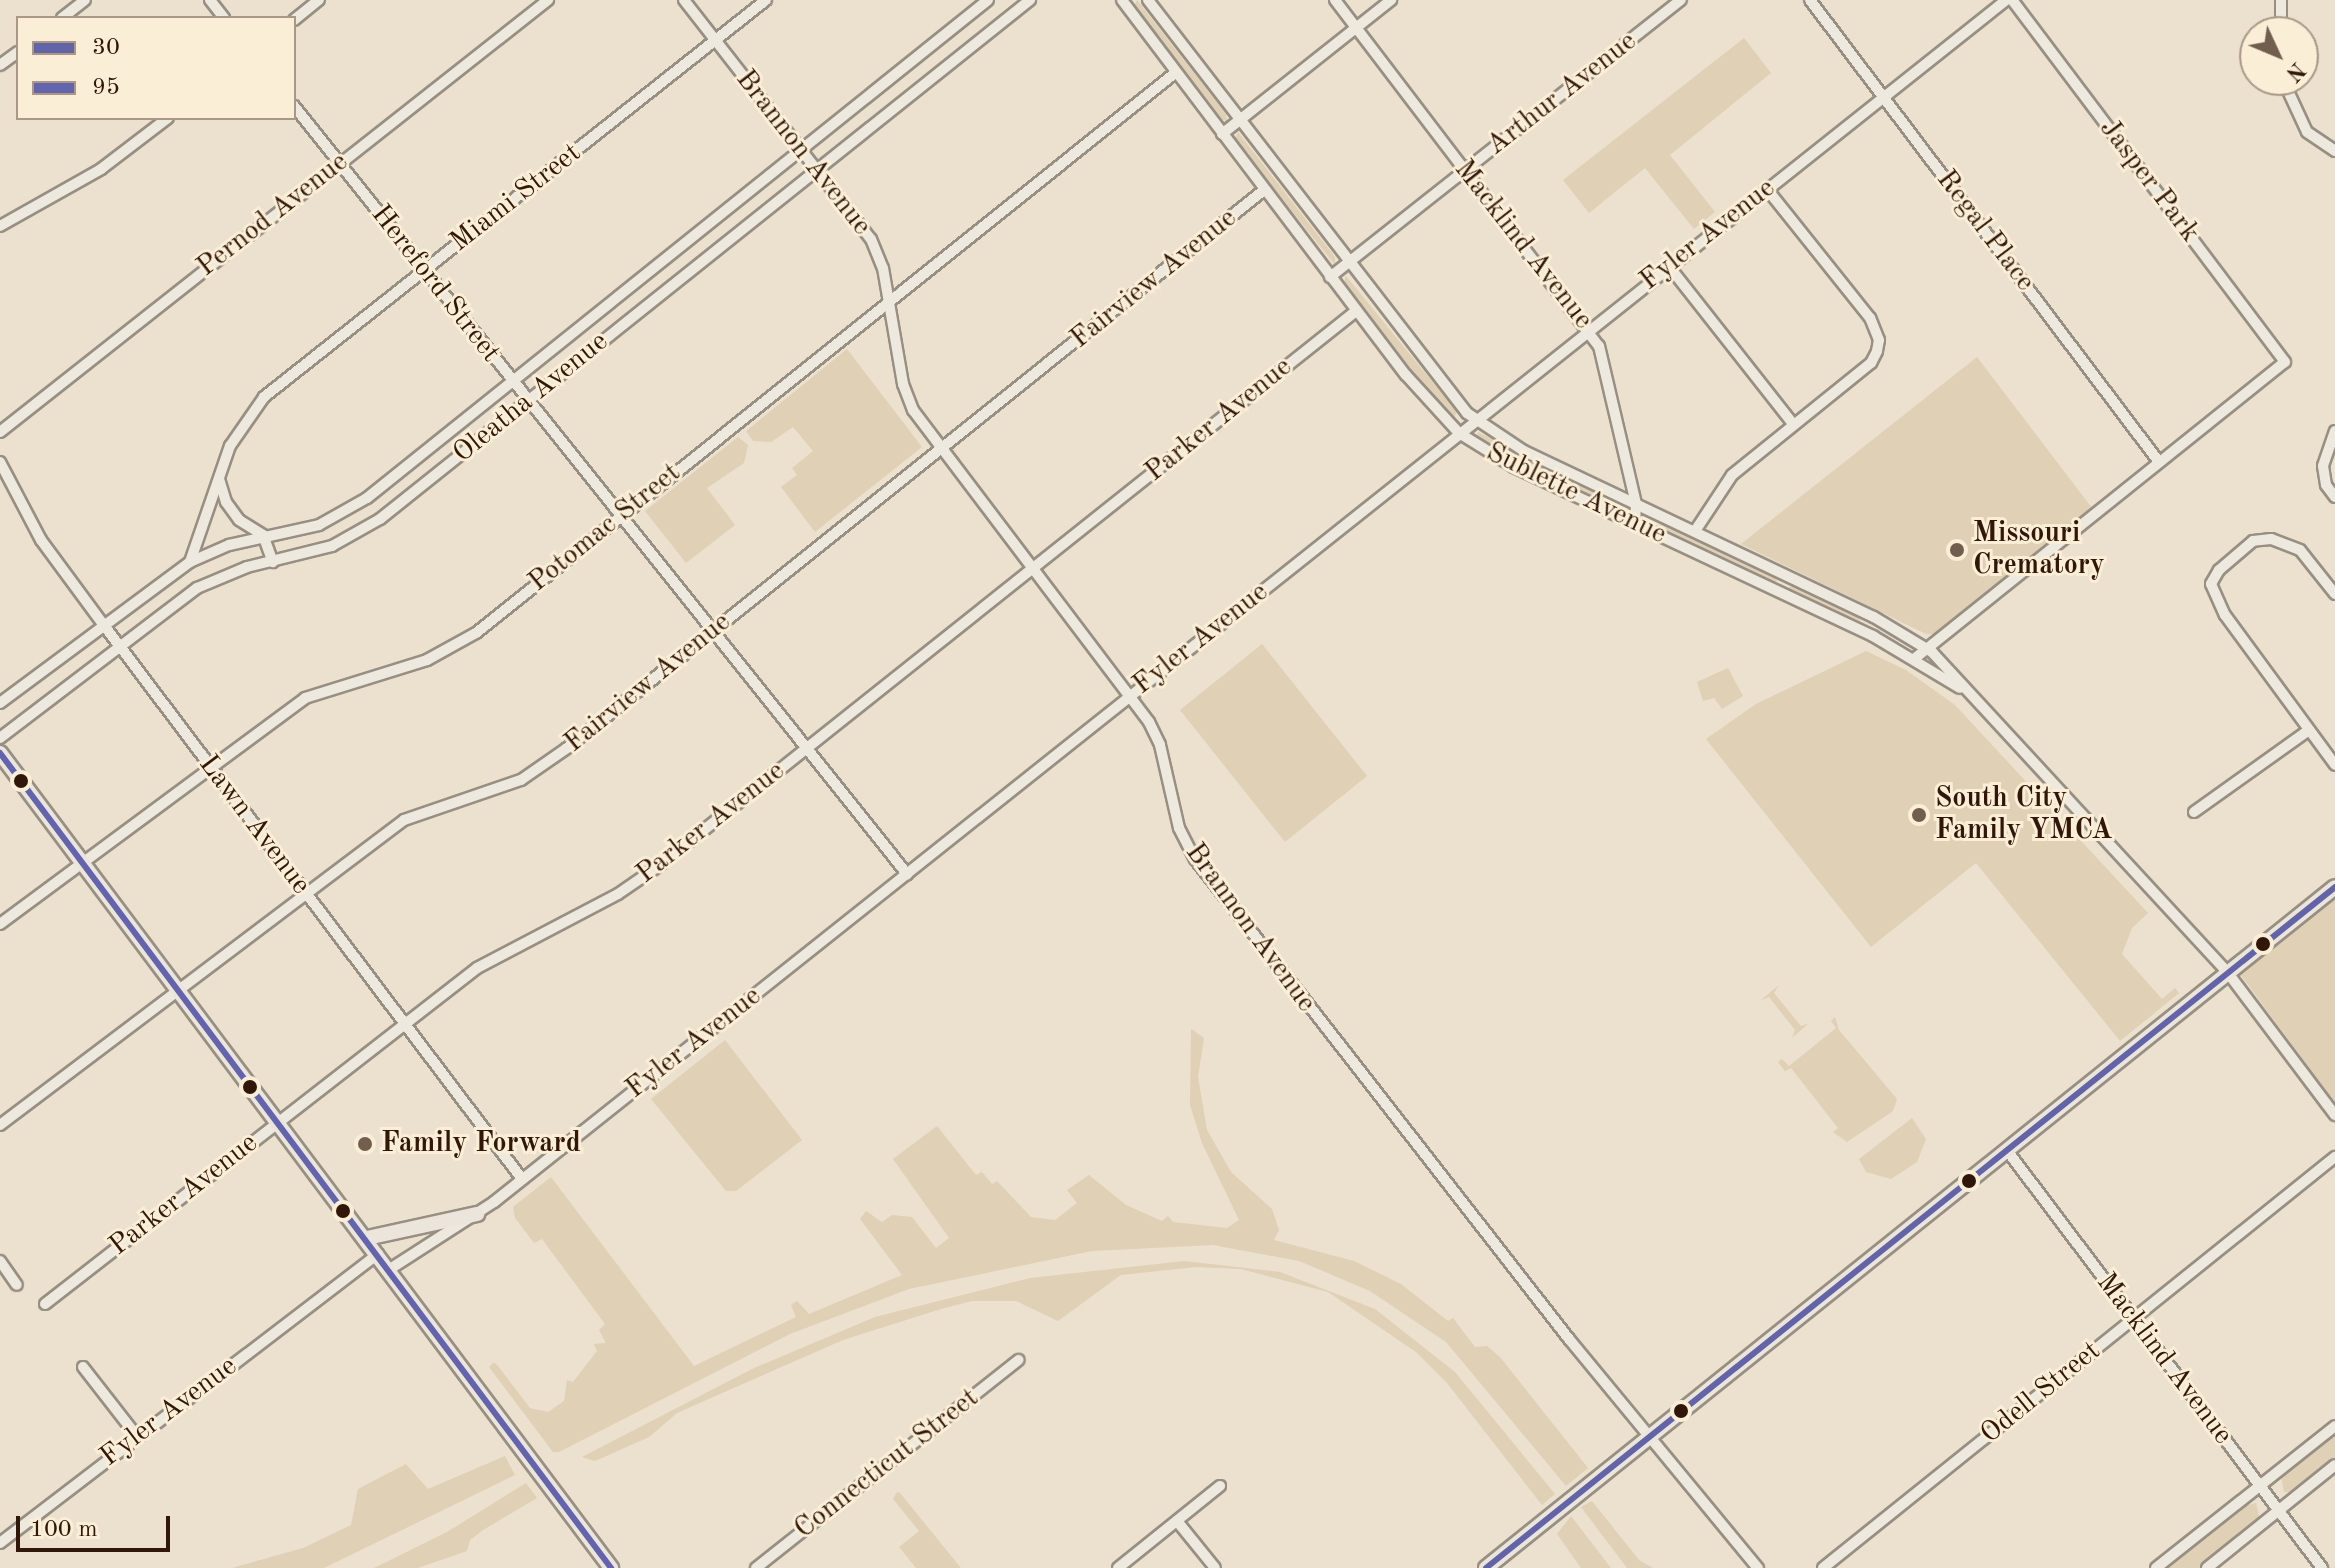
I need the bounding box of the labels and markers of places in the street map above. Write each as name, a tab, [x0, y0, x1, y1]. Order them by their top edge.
place label: Missouri Crematory	[1973, 517, 2105, 583]
marker: Missouri Crematory	[1948, 541, 1966, 559]
unlabelled marker	[13, 773, 29, 789]
place label: South City Family YMCA	[1935, 782, 2112, 848]
marker: South City Family YMCA	[1910, 806, 1928, 824]
unlabelled marker	[2255, 936, 2271, 952]
unlabelled marker	[242, 1079, 258, 1095]
place label: Family Forward	[381, 1127, 581, 1161]
marker: Family Forward	[356, 1135, 374, 1153]
unlabelled marker	[1961, 1173, 1977, 1189]
unlabelled marker	[335, 1203, 351, 1219]
unlabelled marker	[1673, 1403, 1689, 1419]

